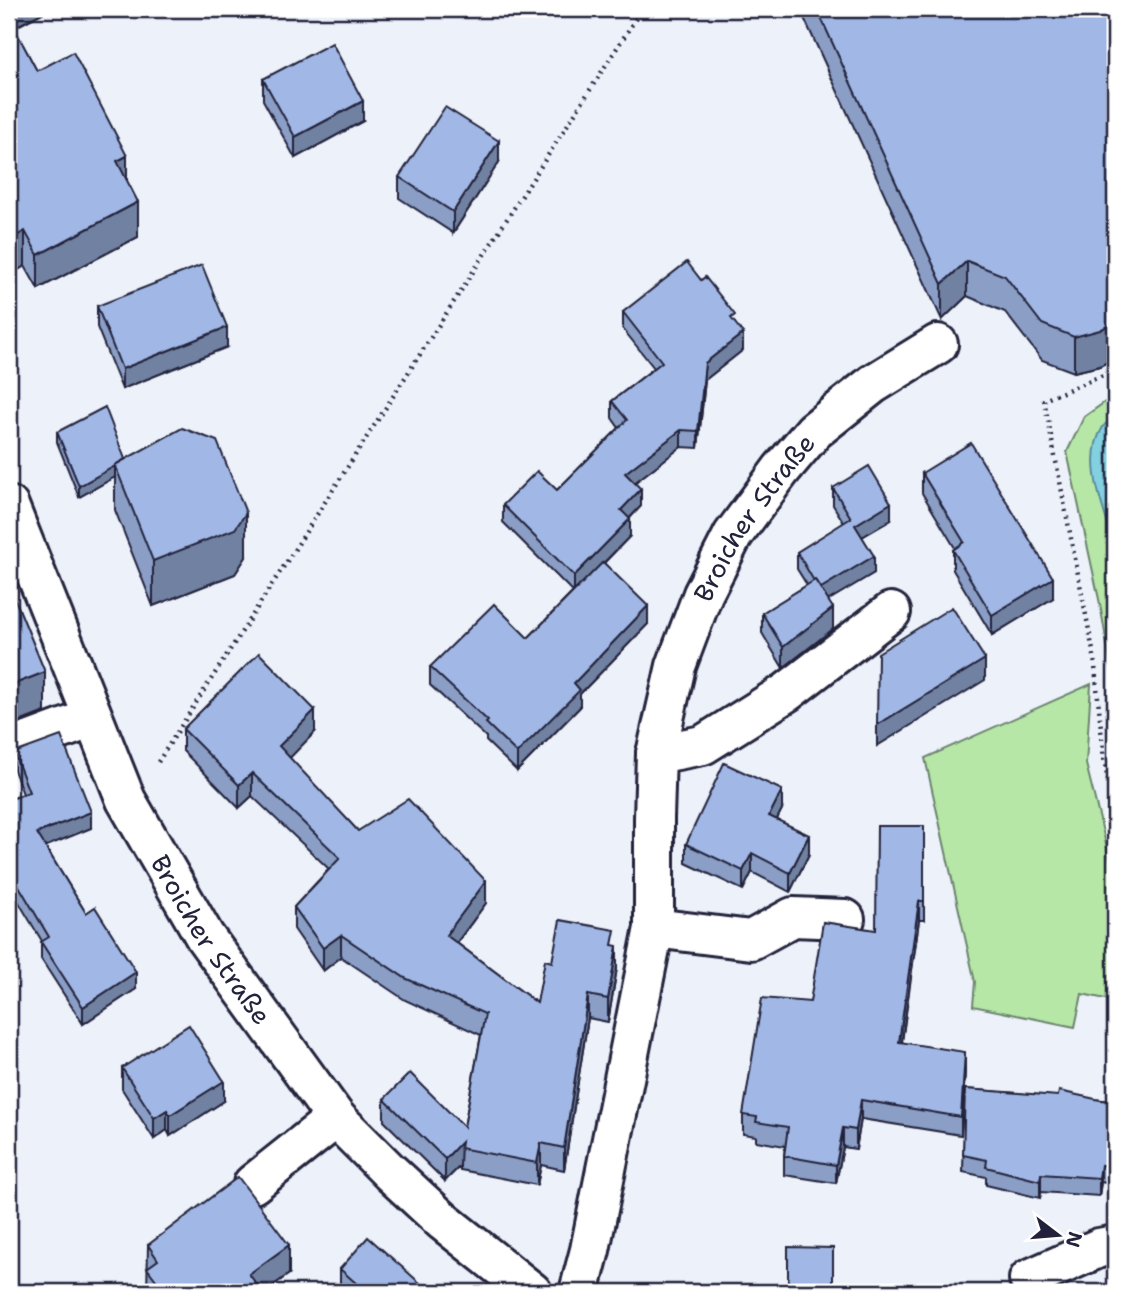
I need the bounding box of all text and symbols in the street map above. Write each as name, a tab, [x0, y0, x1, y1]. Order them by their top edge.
street label: Broicher Straße	[685, 426, 822, 607]
street label: Broicher Straße	[144, 848, 280, 1031]
north arrow	[1023, 1200, 1092, 1270]
text: N	[1060, 1229, 1088, 1250]

